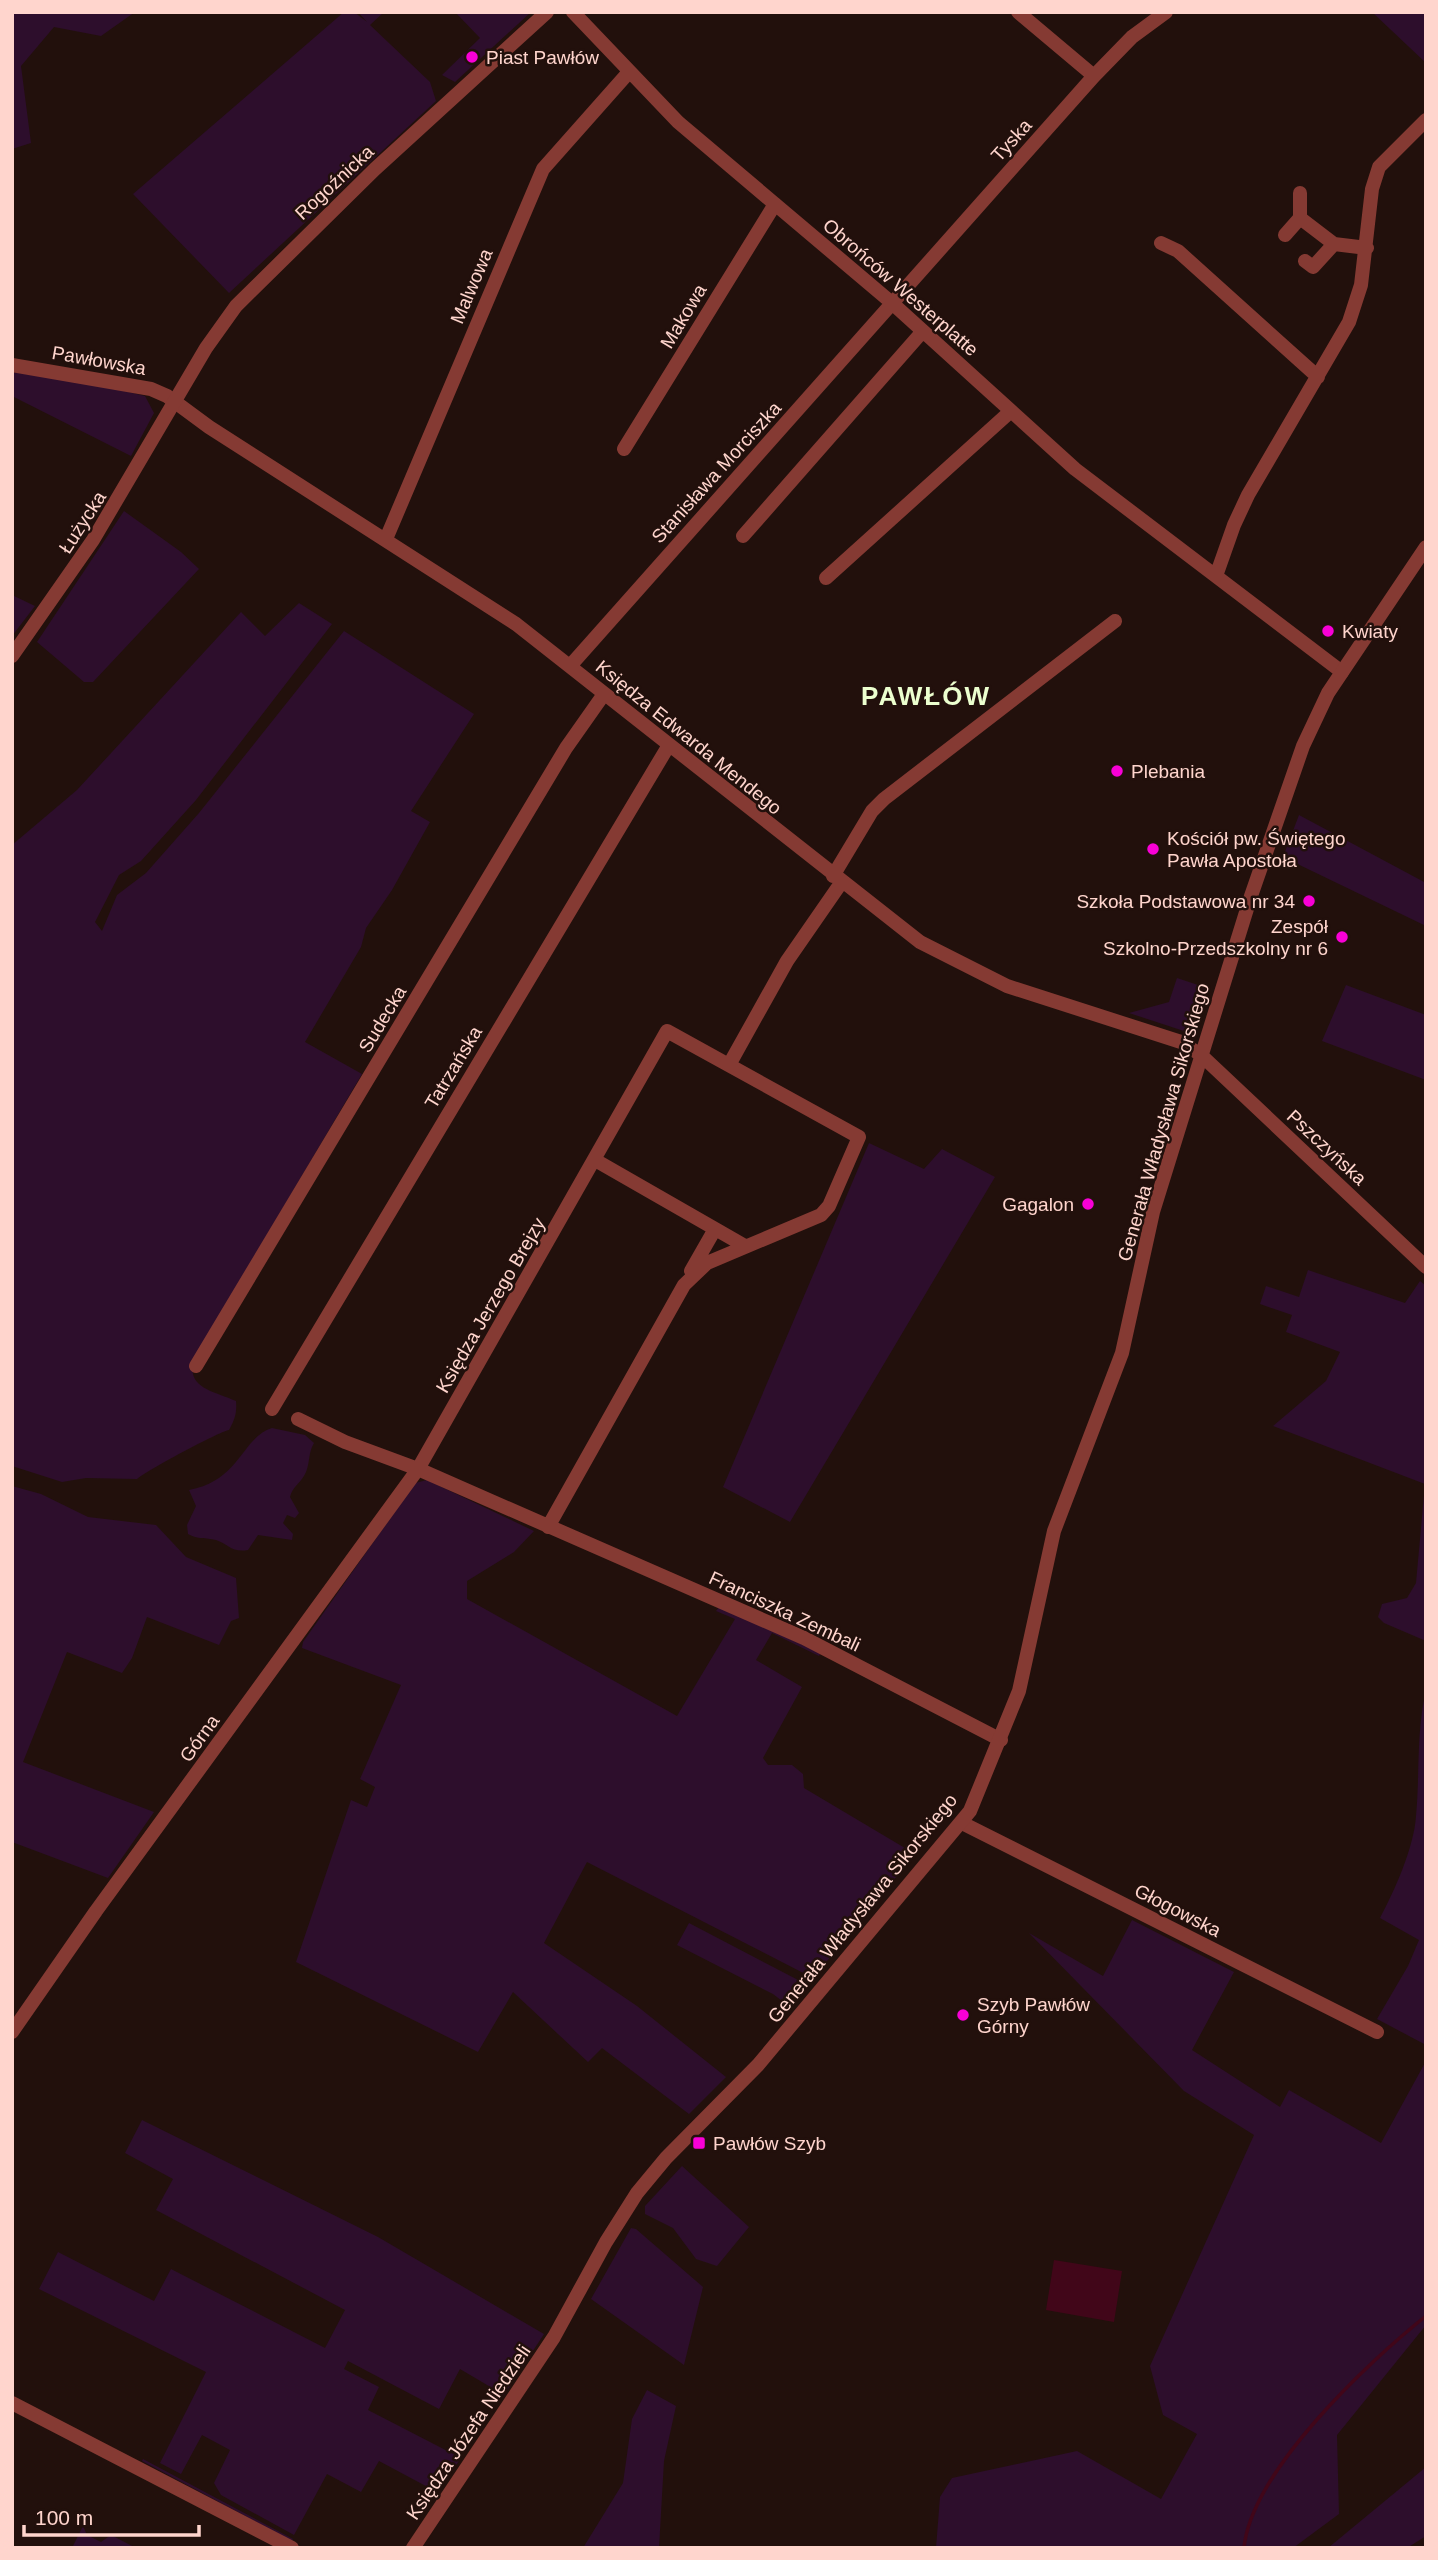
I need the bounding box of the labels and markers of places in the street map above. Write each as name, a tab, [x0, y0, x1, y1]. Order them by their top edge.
place label: Piast Pawłów	[486, 47, 599, 68]
marker: Piast Pawłów	[464, 49, 480, 65]
place label: Kwiaty	[1342, 621, 1398, 642]
marker: Kwiaty	[1320, 623, 1336, 639]
place label: Plebania	[1131, 761, 1205, 782]
marker: Plebania	[1109, 763, 1125, 779]
place label: Kościół pw. Świętego Pawła Apostoła	[1167, 828, 1346, 871]
marker: Kościół pw. Świętego Pawła Apostoła	[1145, 841, 1161, 857]
place label: Szkoła Podstawowa nr 34	[1076, 891, 1295, 912]
marker: Szkoła Podstawowa nr 34	[1301, 893, 1317, 909]
place label: Zespół Szkolno-Przedszkolny nr 6	[1103, 916, 1329, 959]
marker: Zespół Szkolno-Przedszkolny nr 6	[1334, 929, 1350, 945]
place label: Gagalon	[1002, 1194, 1074, 1215]
marker: Gagalon	[1080, 1196, 1096, 1212]
place label: Szyb Pawłów Górny	[977, 1994, 1090, 2037]
marker: Szyb Pawłów Górny	[955, 2007, 971, 2023]
place label: Pawłów Szyb	[713, 2133, 826, 2154]
marker: Pawłów Szyb	[691, 2135, 707, 2151]

